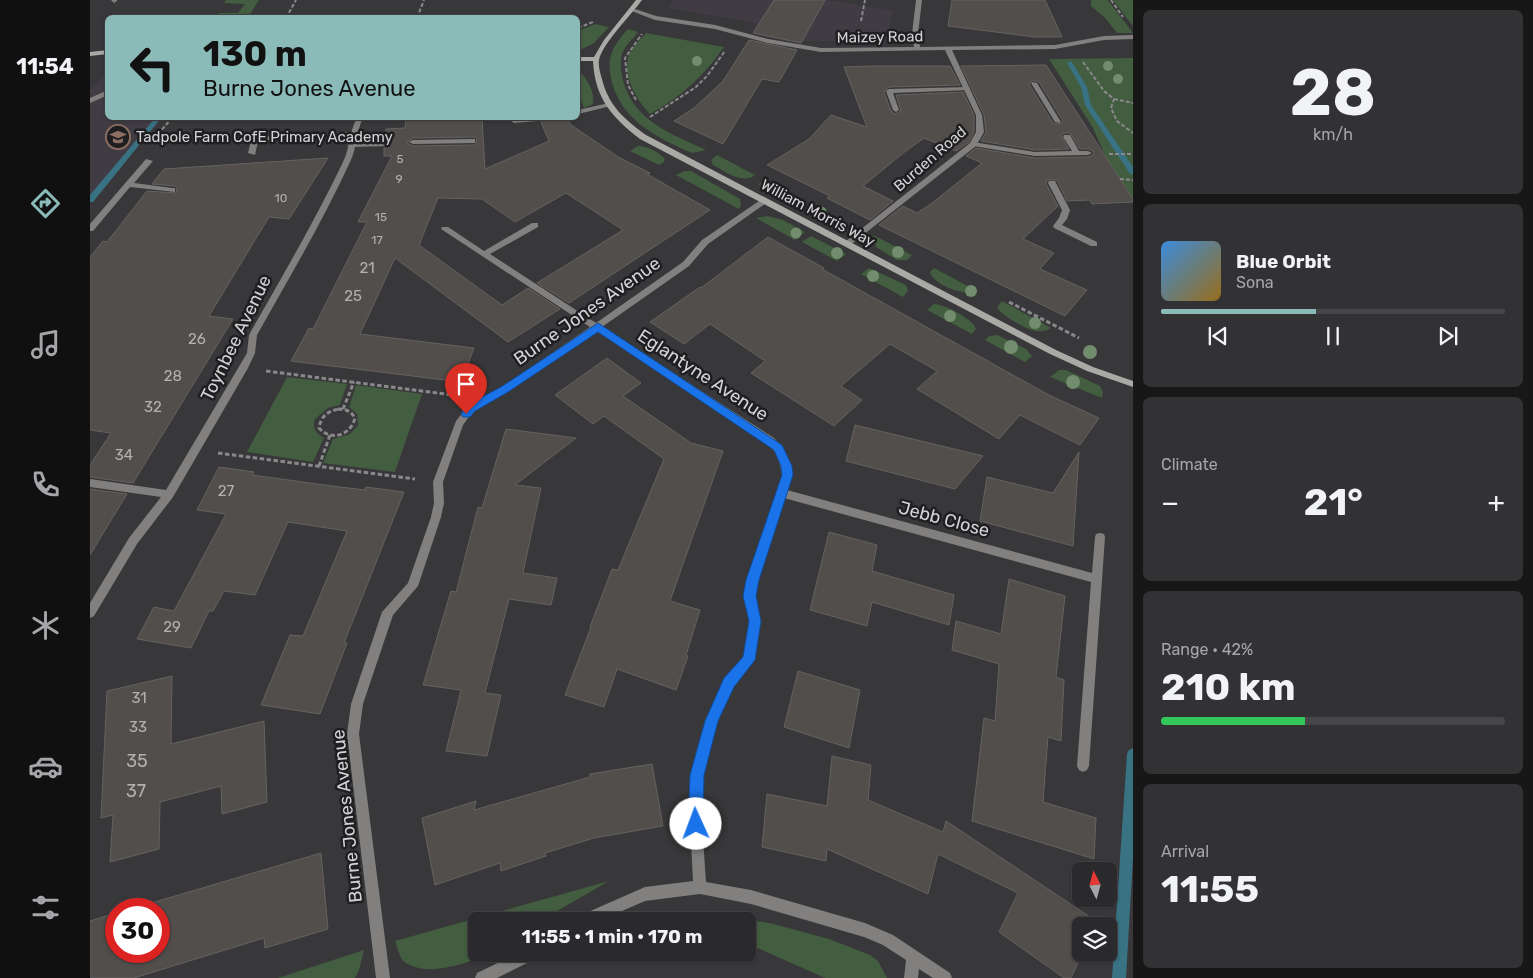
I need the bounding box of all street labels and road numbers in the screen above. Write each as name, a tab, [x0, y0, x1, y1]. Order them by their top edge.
street label: Maizey Road	[837, 27, 923, 47]
street label: Burden Road	[890, 123, 970, 195]
street label: William Morris Way	[758, 175, 878, 251]
street label: Burne Jones Avenue	[509, 252, 665, 370]
street label: Toynbee Avenue	[196, 271, 276, 405]
street label: Eglantyne Avenue	[633, 324, 773, 426]
street label: Jebb Close	[896, 496, 992, 542]
street label: Burne Jones Avenue	[327, 728, 367, 904]

